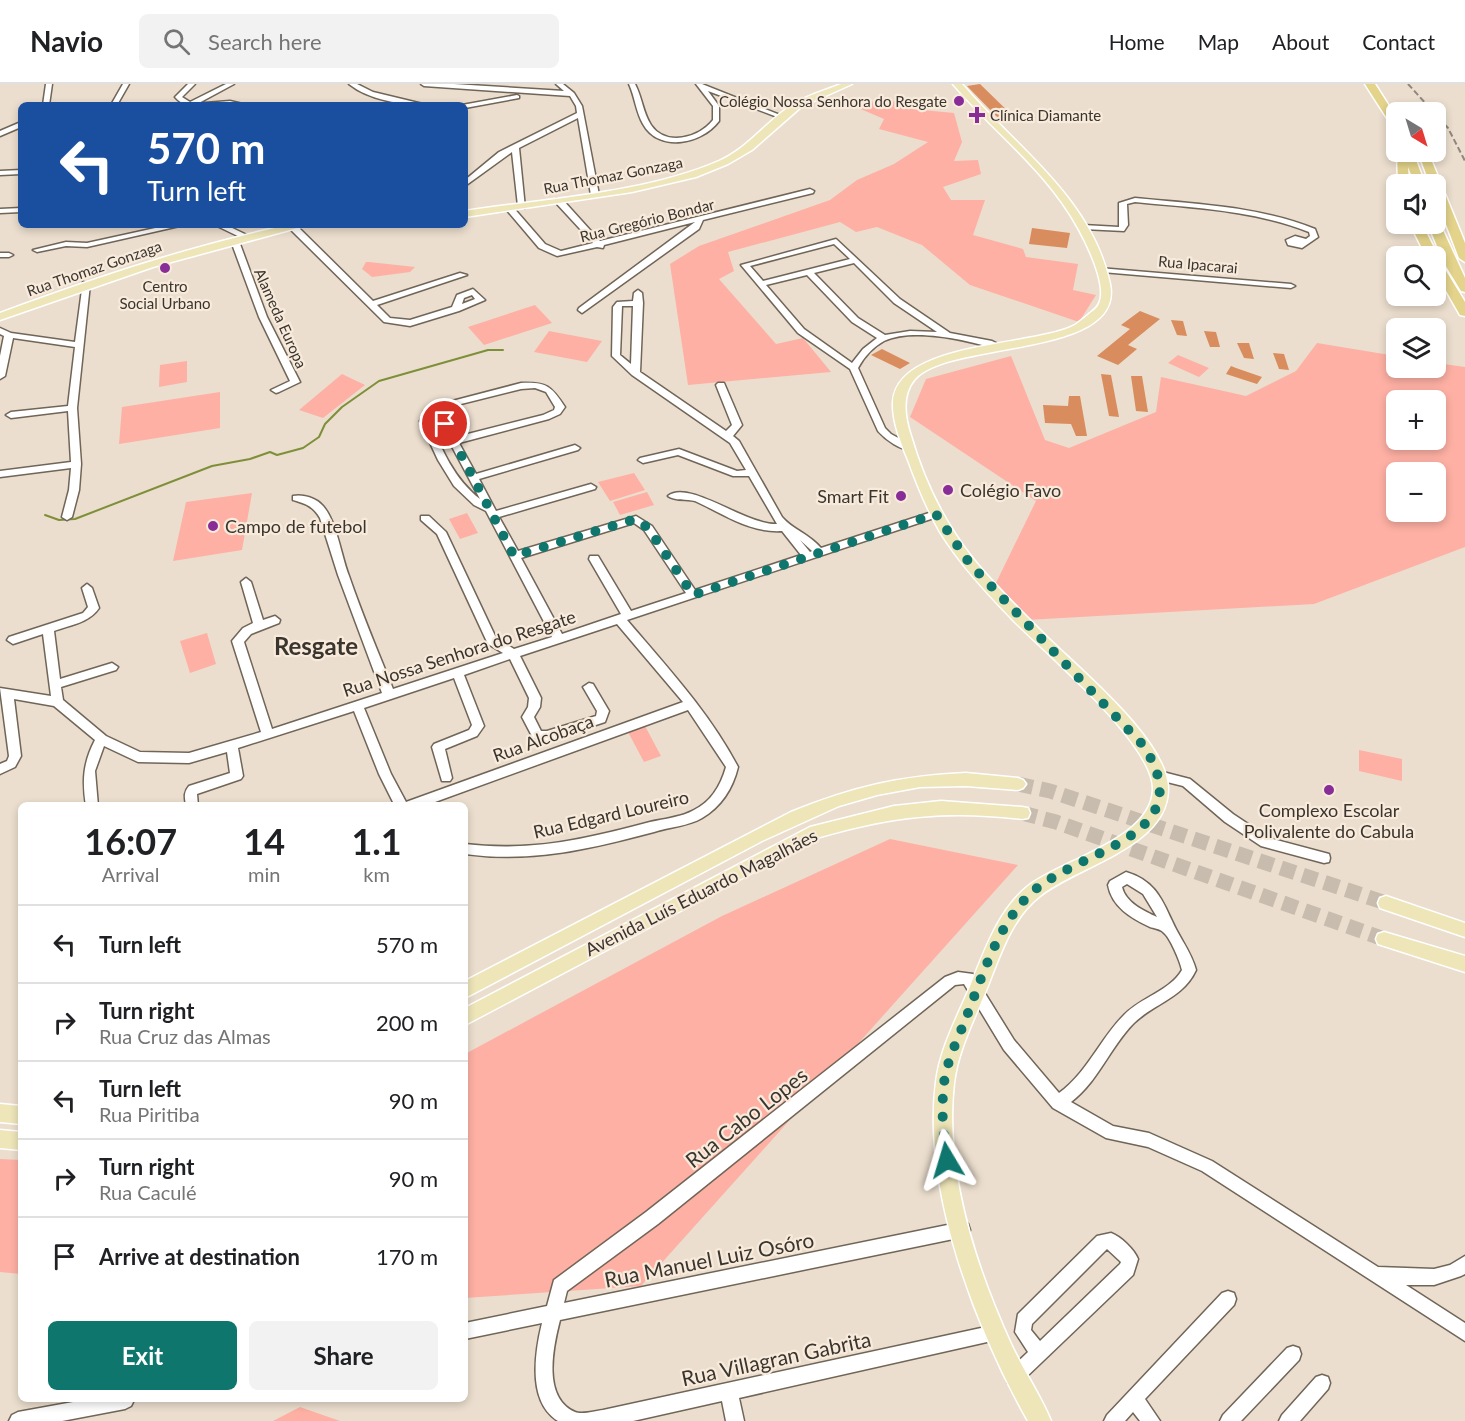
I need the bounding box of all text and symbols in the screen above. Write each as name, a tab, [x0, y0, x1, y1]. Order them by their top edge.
search box	[139, 14, 559, 68]
text: Navio	[30, 24, 103, 58]
icon: search	[160, 25, 193, 58]
text: Search here	[208, 28, 322, 55]
text: Home	[1109, 29, 1165, 54]
text: Map	[1198, 29, 1239, 54]
text: About	[1272, 29, 1329, 54]
text: Contact	[1362, 29, 1435, 54]
place label: Colégio Nossa Senhora do Resgate	[719, 92, 947, 110]
marker: Colégio Nossa Senhora do Resgate	[952, 94, 966, 108]
north arrow	[1386, 102, 1446, 162]
map controls	[1386, 102, 1446, 522]
marker: Clínica Diamante	[968, 106, 986, 124]
place label: Clínica Diamante	[990, 106, 1101, 124]
text: 570 m	[147, 123, 265, 173]
icon: left	[48, 126, 126, 204]
street label: Rua Thomaz Gonzaga	[542, 153, 684, 197]
text: Turn left	[147, 174, 246, 207]
button: sound	[1386, 174, 1446, 234]
street label: Rua Gregório Bondar	[578, 194, 717, 245]
street label: Rua Thomaz Gonzaga	[24, 236, 164, 300]
button: search	[1386, 246, 1446, 306]
street label: Rua Ipacarai	[1158, 252, 1238, 276]
marker: Centro Social Urbano	[158, 261, 172, 275]
street label: Alameda Europa	[251, 265, 311, 371]
place label: Centro Social Urbano	[119, 277, 211, 312]
button: layers	[1386, 318, 1446, 378]
button: +	[1386, 390, 1446, 450]
pin	[419, 398, 470, 449]
icon: arrive	[428, 407, 461, 440]
button: −	[1386, 462, 1446, 522]
place label: Colégio Favo	[960, 479, 1061, 501]
marker: Colégio Favo	[941, 483, 955, 497]
place label: Smart Fit	[817, 485, 890, 507]
marker: Smart Fit	[894, 489, 908, 503]
place label: Campo de futebol	[225, 515, 367, 537]
marker: Campo de futebol	[206, 519, 220, 533]
street label: Rua Nossa Senhora do Resgate	[340, 605, 578, 701]
district label: Resgate	[274, 631, 358, 660]
street label: Rua Alcobaça	[490, 710, 596, 766]
marker: Complexo Escolar Polivalente do Cabula	[1322, 783, 1336, 797]
street label: Rua Edgard Loureiro	[531, 785, 691, 843]
place label: Complexo Escolar Polivalente do Cabula	[1244, 799, 1414, 842]
text: 16:07	[84, 819, 177, 863]
text: 14	[243, 819, 285, 863]
text: 1.1	[351, 819, 402, 863]
street label: Avenida Luís Eduardo Magalhães	[581, 824, 821, 960]
text: Arrival	[102, 862, 159, 886]
text: min	[248, 862, 280, 886]
text: km	[363, 862, 390, 886]
icon: left	[48, 928, 81, 961]
text: Turn left	[99, 931, 181, 958]
text: 570 m	[376, 931, 438, 958]
text: Turn right	[99, 997, 194, 1024]
icon: right	[48, 1006, 81, 1039]
text: 200 m	[376, 1009, 438, 1036]
text: Rua Cruz das Almas	[99, 1024, 271, 1048]
street label: Rua Cabo Lopes	[680, 1062, 812, 1172]
text: Turn left	[99, 1075, 181, 1102]
icon: left	[48, 1084, 81, 1117]
text: 90 m	[389, 1087, 438, 1114]
text: Rua Piritiba	[99, 1102, 200, 1126]
position arrow	[915, 1128, 979, 1192]
text: Turn right	[99, 1153, 194, 1180]
icon: right	[48, 1162, 81, 1195]
text: 90 m	[389, 1165, 438, 1192]
text: Rua Caculé	[99, 1180, 197, 1204]
street label: Rua Manuel Luiz Osóro	[602, 1226, 816, 1292]
icon: arrive	[48, 1240, 81, 1273]
text: Arrive at destination	[99, 1243, 300, 1270]
text: 170 m	[376, 1243, 438, 1270]
button: Exit	[48, 1321, 237, 1390]
button: Share	[249, 1321, 438, 1390]
street label: Rua Villagran Gabrita	[679, 1326, 873, 1390]

